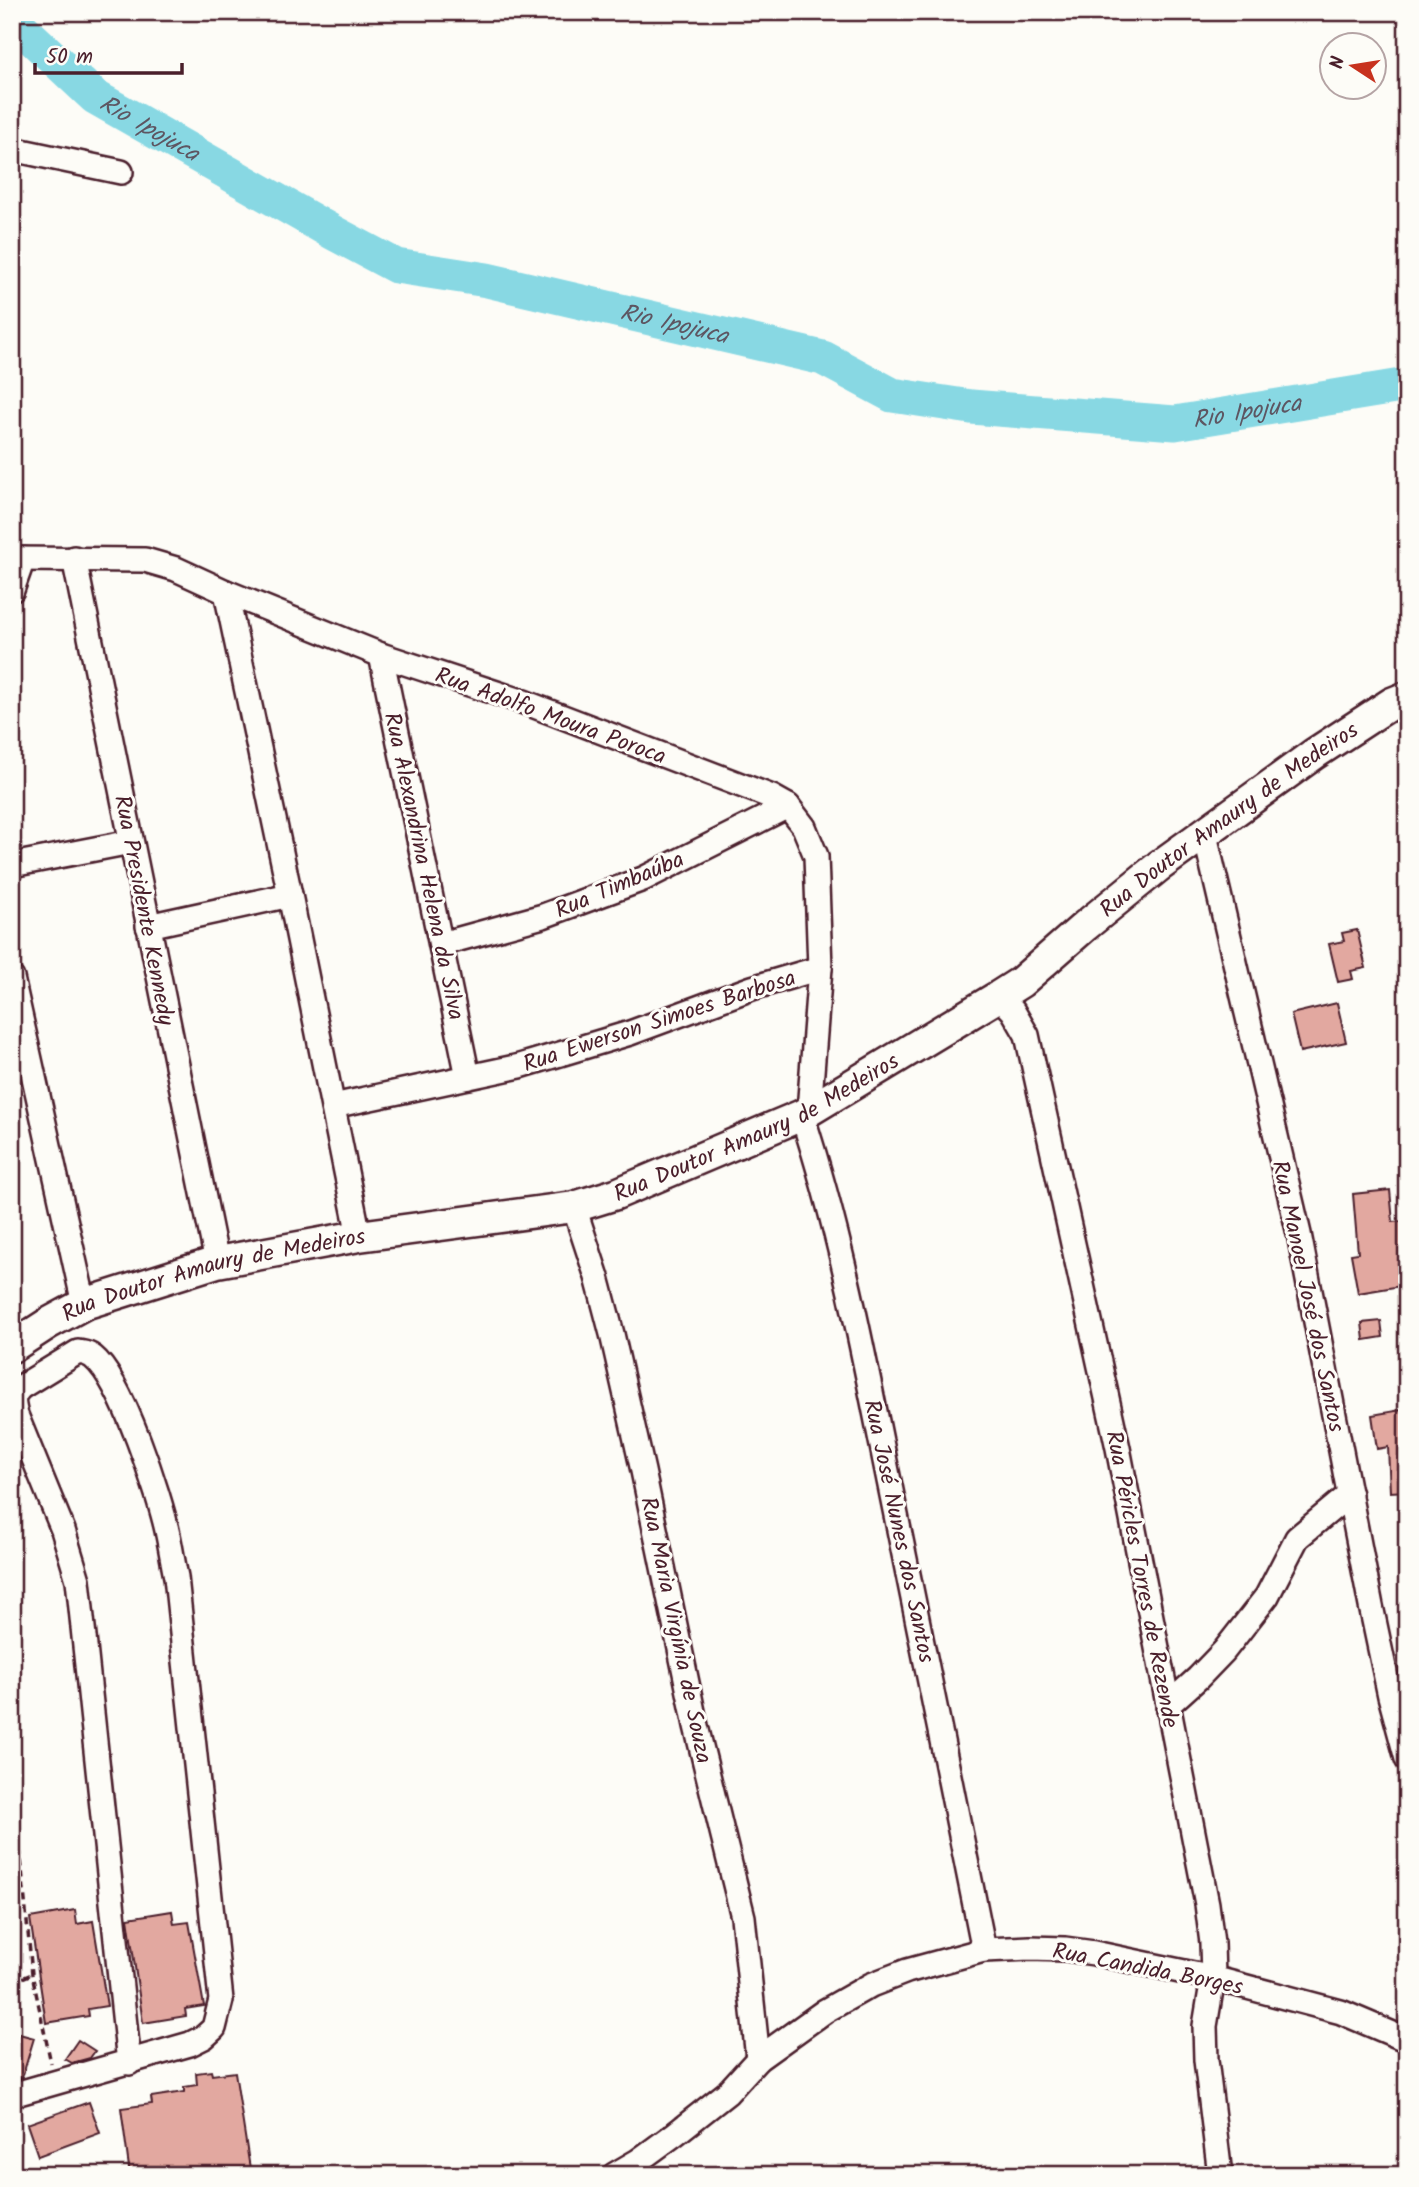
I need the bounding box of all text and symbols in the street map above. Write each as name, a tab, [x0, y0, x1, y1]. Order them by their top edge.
scale bar	[35, 32, 182, 76]
north arrow	[1318, 32, 1388, 102]
text: 50 m	[46, 41, 93, 74]
text: N	[1322, 54, 1354, 72]
water label: Rio Ipojuca	[91, 85, 208, 174]
water label: Rio Ipojuca	[616, 294, 734, 357]
water label: Rio Ipojuca	[1190, 384, 1306, 441]
street label: Rua Adolfo Moura Poroca	[430, 658, 671, 775]
street label: Rua Alexandrina Helena da Silva	[373, 709, 473, 1023]
street label: Rua Doutor Amaury de Medeiros	[1092, 714, 1366, 928]
street label: Rua Presidente Kennedy	[103, 792, 183, 1029]
street label: Rua Timbaúba	[550, 842, 690, 929]
street label: Rua Ewerson Simoes Barbosa	[519, 961, 801, 1083]
street label: Rua Doutor Amaury de Medeiros	[608, 1044, 907, 1213]
street label: Rua Manoel José dos Santos	[1261, 1157, 1353, 1436]
street label: Rua Doutor Amaury de Medeiros	[55, 1219, 368, 1333]
street label: Rua José Nunes dos Santos	[853, 1396, 944, 1667]
street label: Rua Péricles Torres de Rezende	[1095, 1428, 1188, 1731]
street label: Rua Maria Virgínia de Souza	[629, 1494, 721, 1767]
street label: Rua Candida Borges	[1049, 1934, 1246, 2006]

